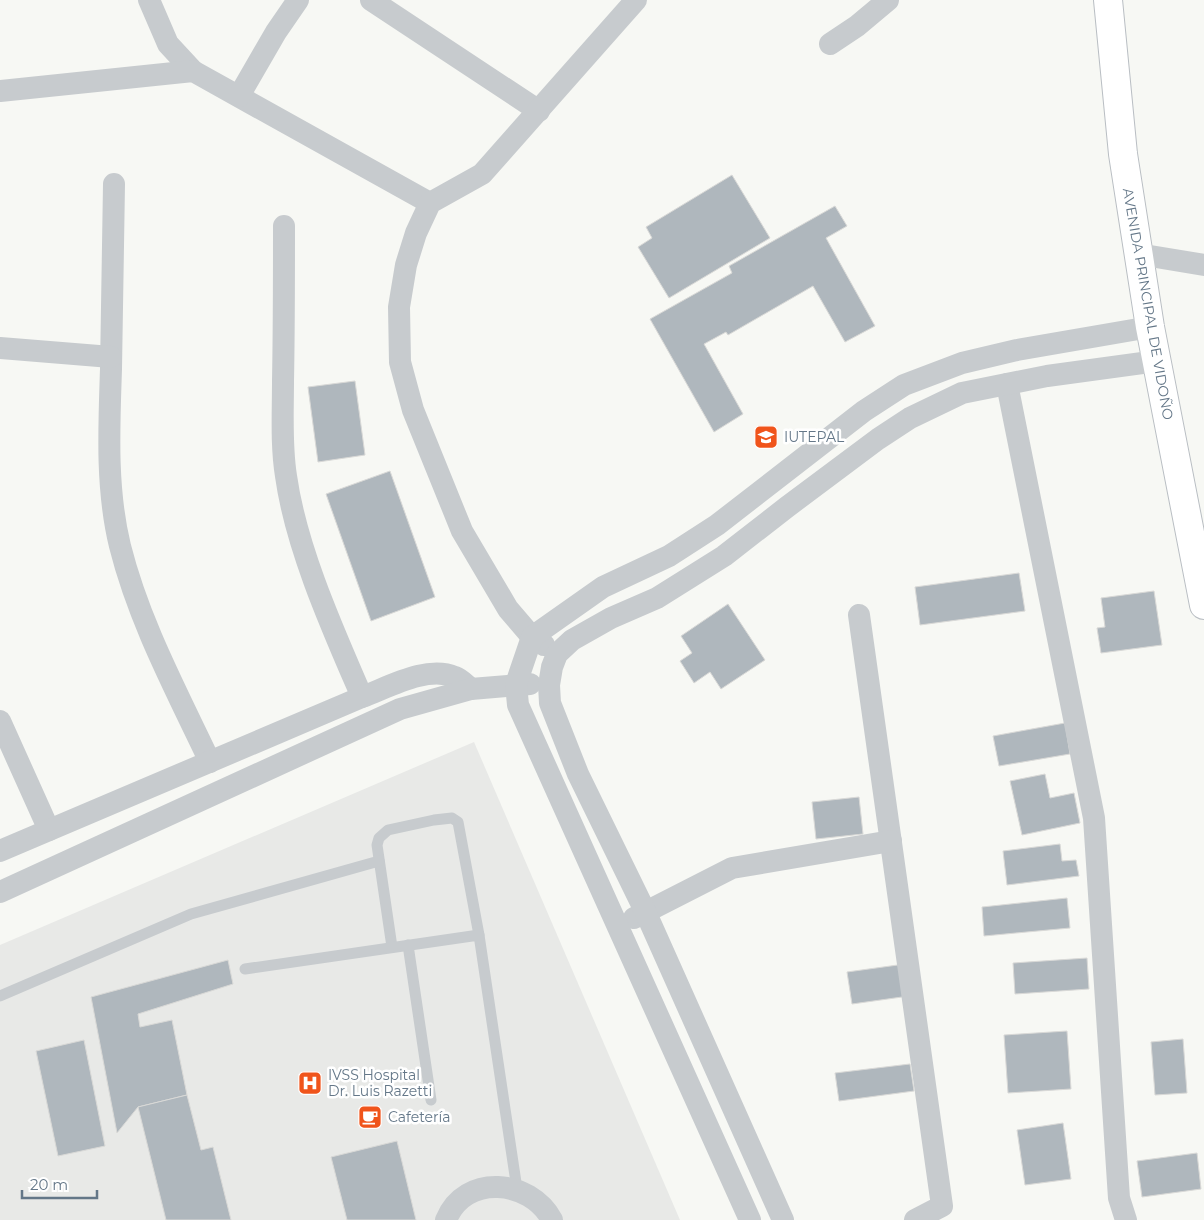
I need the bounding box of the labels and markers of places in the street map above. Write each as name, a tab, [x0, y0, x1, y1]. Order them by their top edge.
school or university icon: IUTEPAL	[753, 424, 779, 450]
place label: IUTEPAL	[784, 428, 845, 446]
place label: IVSS Hospital Dr. Luis Razetti	[328, 1066, 432, 1100]
hospital icon: IVSS Hospital Dr. Luis Razetti	[297, 1070, 323, 1096]
cafe icon: Cafetería	[357, 1104, 383, 1130]
place label: Cafetería	[388, 1108, 451, 1126]

